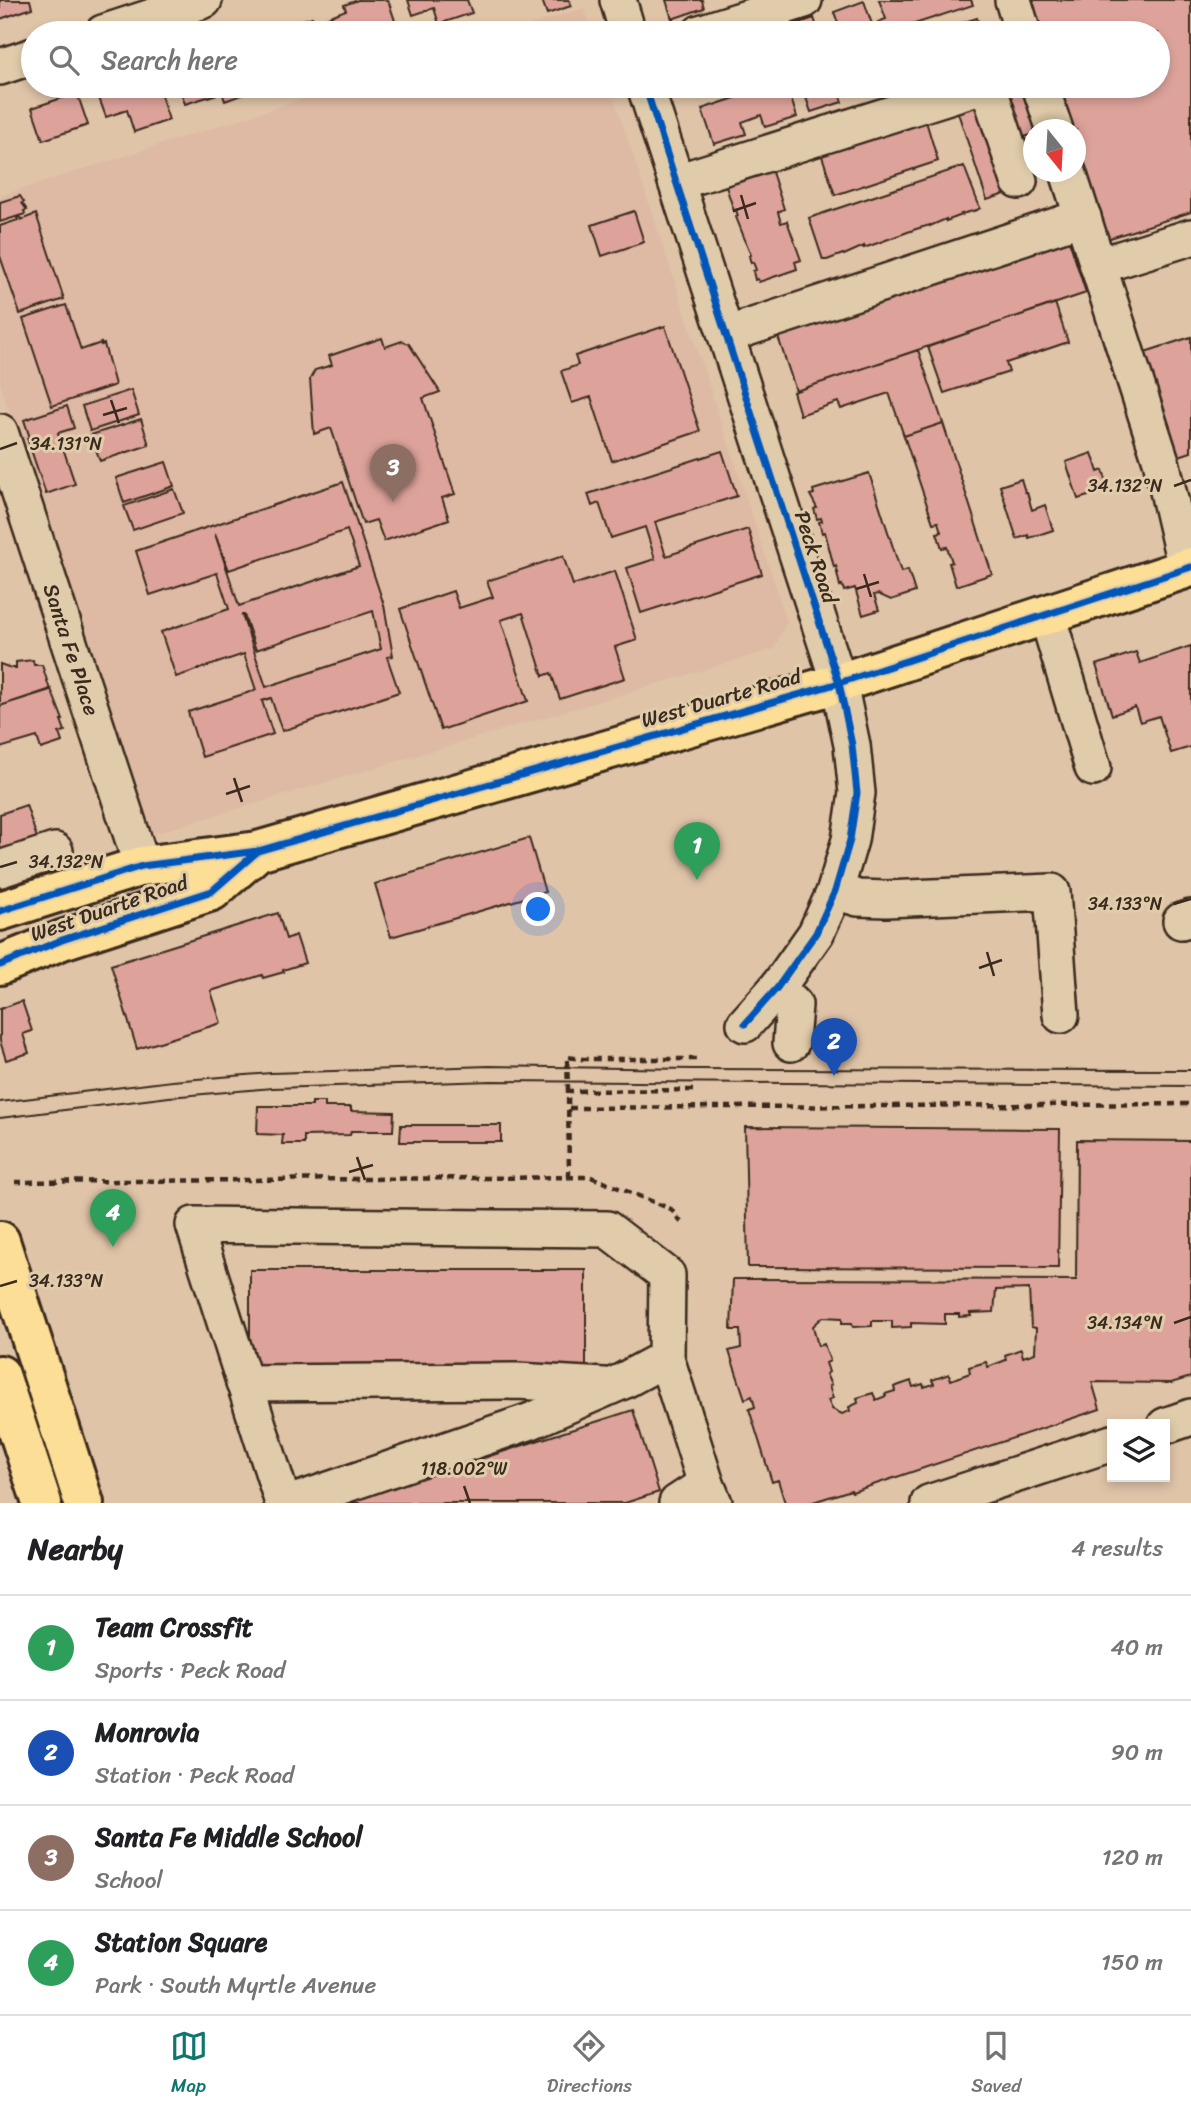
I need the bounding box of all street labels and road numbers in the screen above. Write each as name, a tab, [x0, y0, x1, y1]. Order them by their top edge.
street label: Peck Road	[783, 506, 849, 610]
street label: Santa Fe Place	[32, 579, 111, 721]
street label: West Duarte Road	[637, 657, 807, 739]
street label: West Duarte Road	[25, 863, 195, 953]

